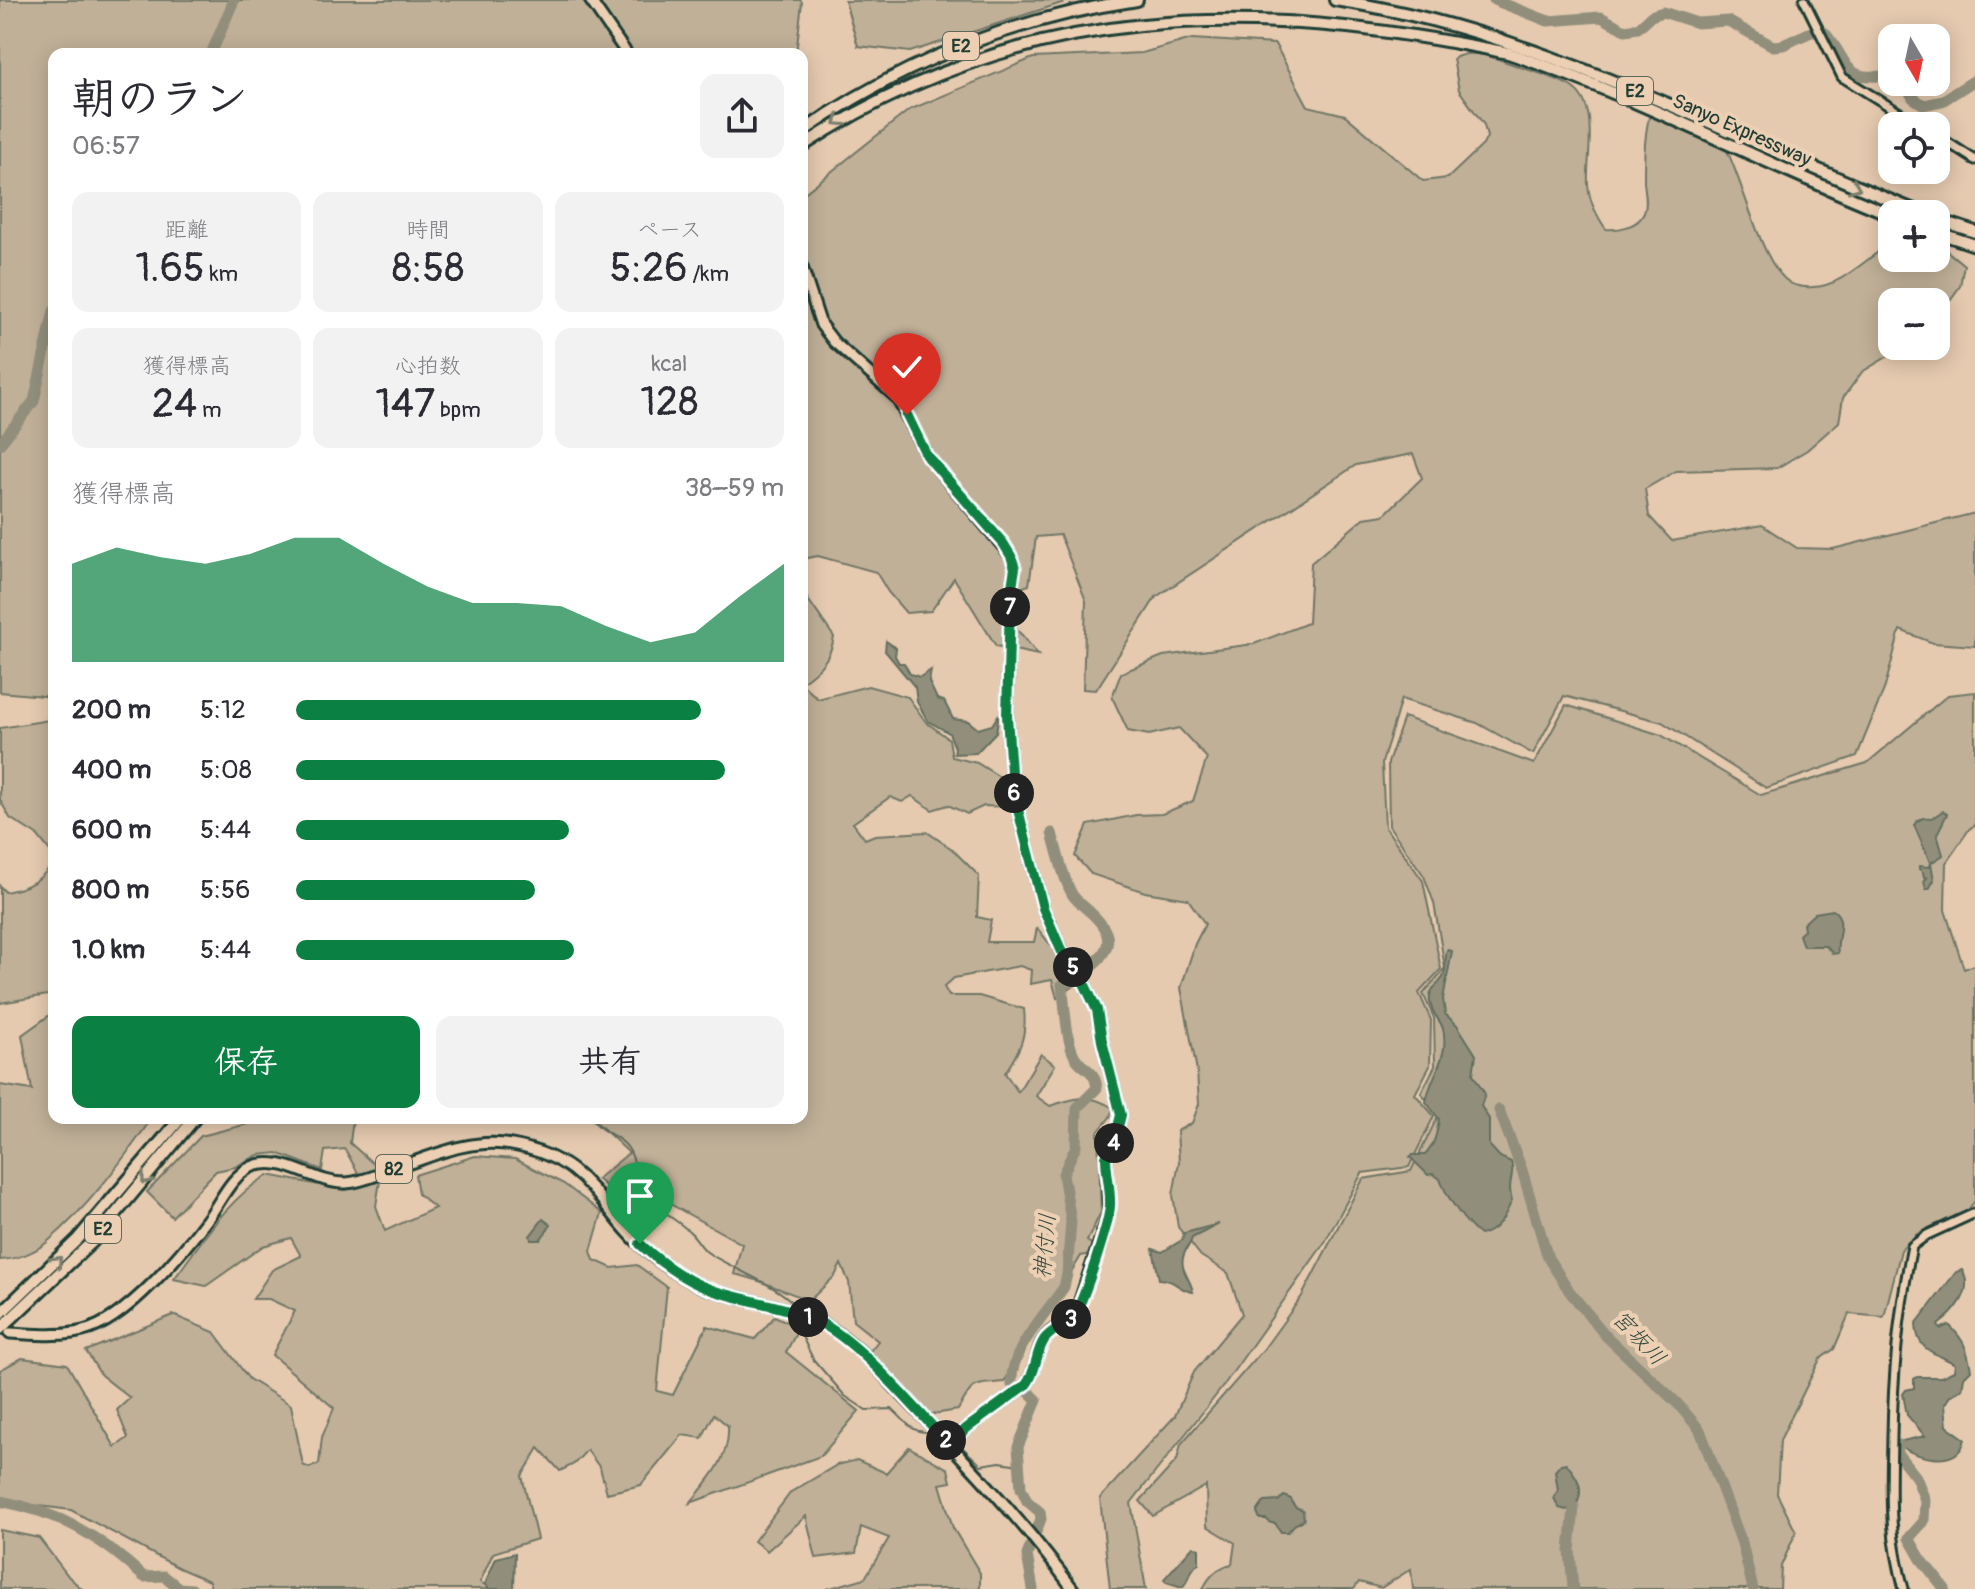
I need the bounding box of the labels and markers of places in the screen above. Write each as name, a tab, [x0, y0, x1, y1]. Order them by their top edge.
pin	[873, 333, 941, 415]
pin: 7	[990, 587, 1030, 627]
pin: 6	[994, 773, 1034, 813]
pin: 5	[1053, 947, 1093, 987]
pin: 4	[1094, 1123, 1134, 1163]
pin	[606, 1162, 674, 1244]
pin: 1	[788, 1297, 828, 1337]
pin: 3	[1051, 1299, 1091, 1339]
pin: 2	[926, 1420, 966, 1460]

